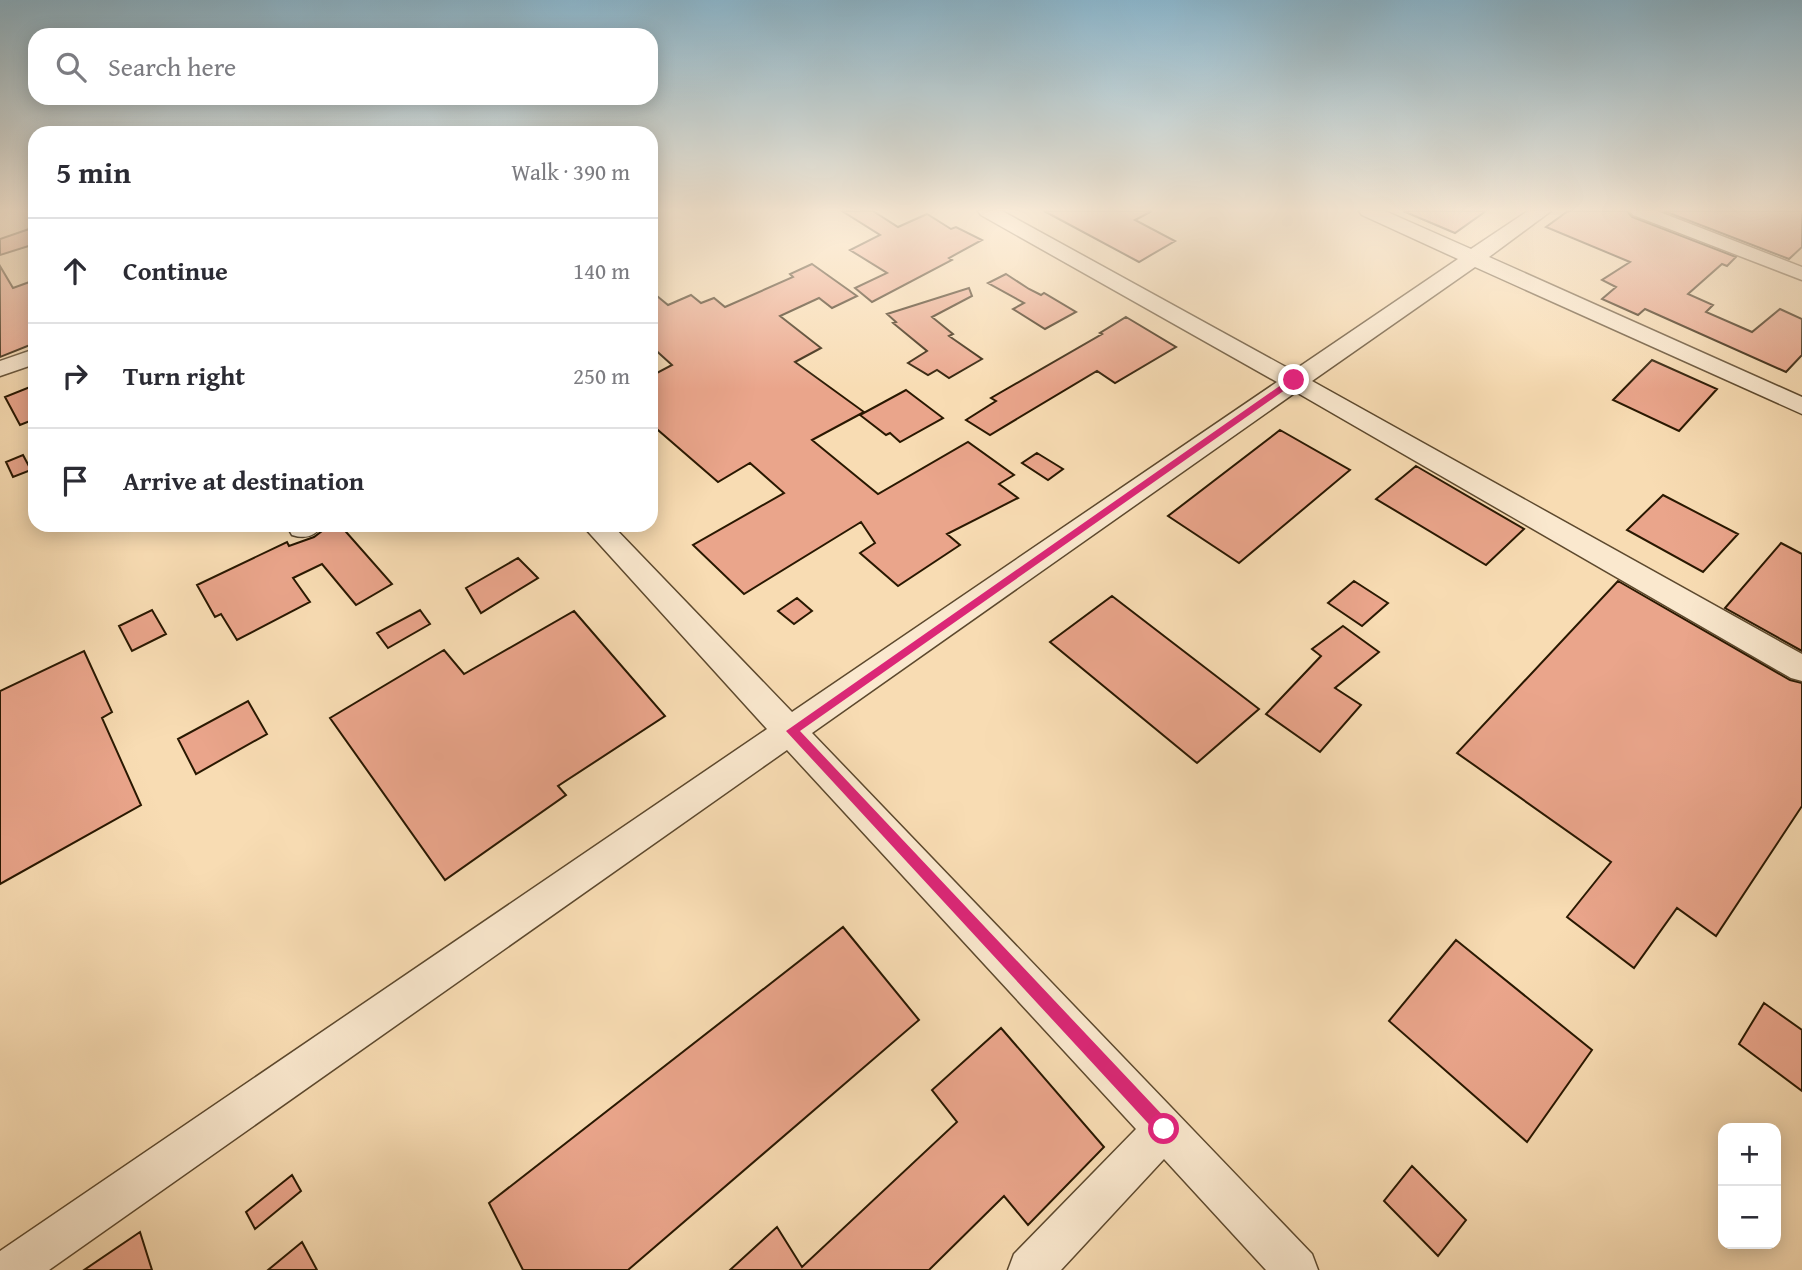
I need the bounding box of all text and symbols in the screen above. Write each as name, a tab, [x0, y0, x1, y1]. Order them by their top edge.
search box	[28, 28, 658, 105]
text: Search here	[108, 47, 236, 86]
icon: search	[52, 48, 90, 86]
text: 5 min	[56, 150, 131, 194]
text: Walk · 390 m	[511, 155, 630, 188]
text: Continue	[123, 251, 228, 290]
icon: ahead	[56, 252, 94, 290]
text: 140 m	[573, 254, 630, 287]
text: Turn right	[123, 356, 245, 395]
icon: right	[56, 357, 94, 395]
text: 250 m	[573, 359, 630, 392]
route end	[1278, 364, 1309, 395]
text: Arrive at destination	[123, 461, 364, 500]
icon: arrive	[56, 462, 94, 500]
route start	[1148, 1113, 1179, 1144]
map controls	[1718, 1123, 1781, 1249]
button: +	[1718, 1123, 1781, 1186]
button: −	[1718, 1186, 1781, 1249]

